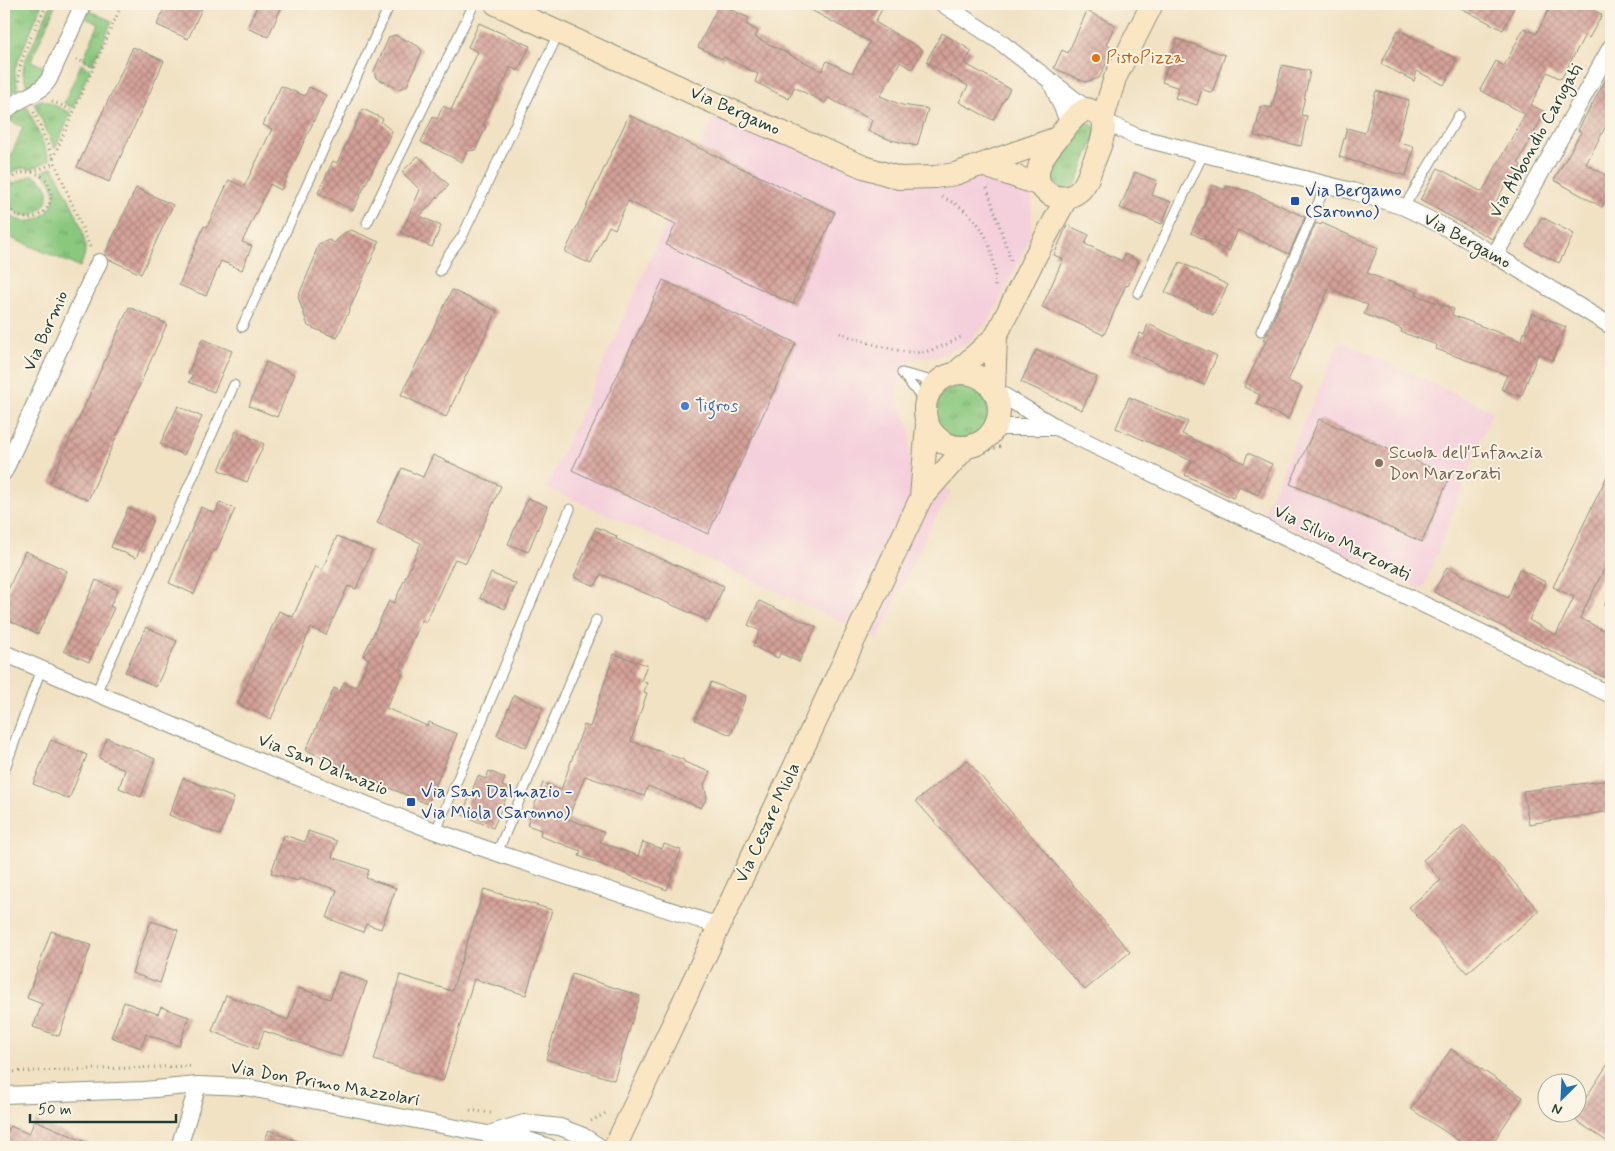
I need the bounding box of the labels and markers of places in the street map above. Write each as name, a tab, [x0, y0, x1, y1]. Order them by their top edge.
place label: PistoPizza	[1106, 46, 1184, 70]
marker: PistoPizza	[1090, 52, 1102, 64]
place label: Via Bergamo (Saronno)	[1305, 179, 1402, 224]
marker: Via Bergamo (Saronno)	[1289, 195, 1301, 207]
place label: Tigros	[695, 394, 738, 420]
marker: Tigros	[679, 400, 691, 412]
place label: Scuola dell'Infanzia Don Marzorati	[1389, 441, 1543, 486]
marker: Scuola dell'Infanzia Don Marzorati	[1373, 457, 1385, 469]
place label: Via San Dalmazio - Via Miola (Saronno)	[421, 780, 573, 825]
marker: Via San Dalmazio - Via Miola (Saronno)	[405, 796, 417, 808]

